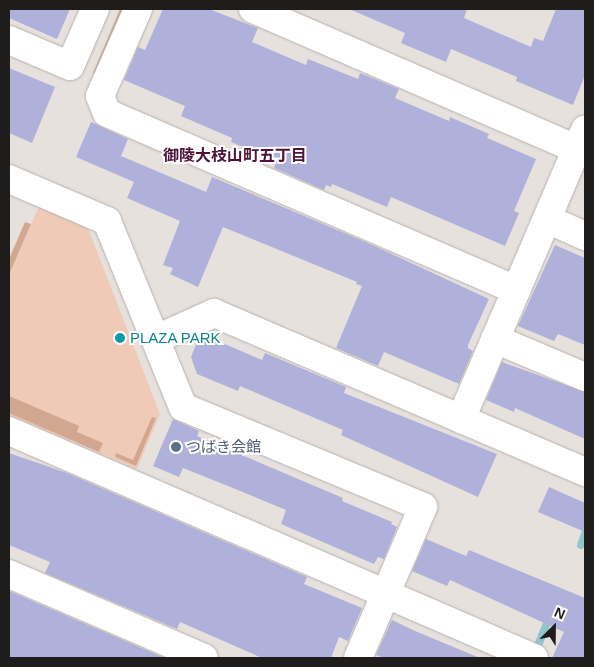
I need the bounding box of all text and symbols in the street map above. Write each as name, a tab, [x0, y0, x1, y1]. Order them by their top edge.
district label: 御陵大枝山町五丁目	[163, 146, 307, 166]
place label: PLAZA PARK	[130, 329, 221, 347]
marker: PLAZA PARK	[114, 332, 126, 344]
place label: つばき会館	[186, 438, 261, 456]
marker: つばき会館	[170, 441, 182, 453]
north arrow	[529, 602, 579, 652]
text: N	[552, 604, 568, 623]

